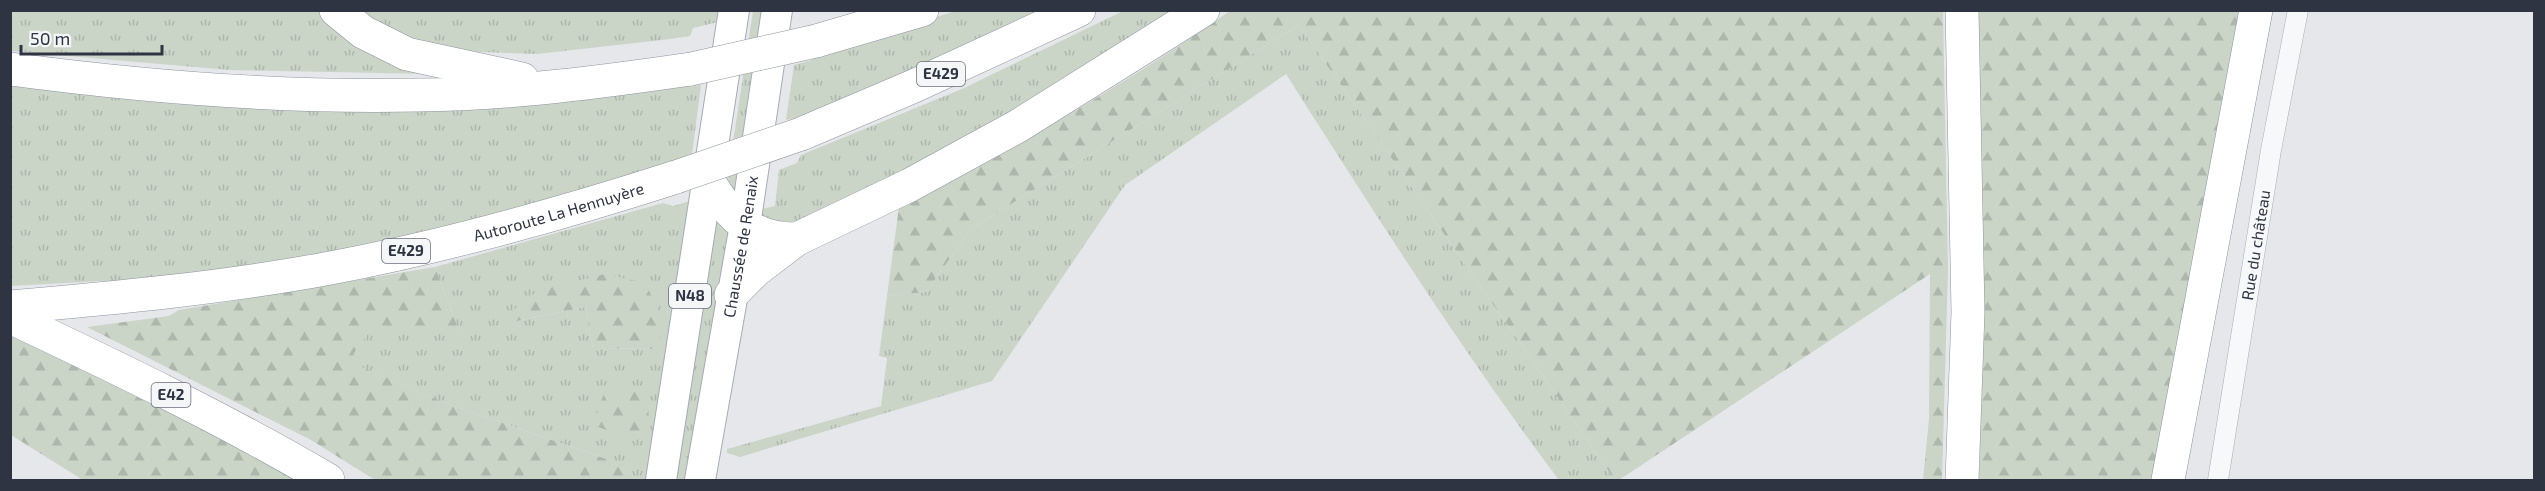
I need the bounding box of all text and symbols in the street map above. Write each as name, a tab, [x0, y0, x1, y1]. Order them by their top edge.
scale bar	[21, 18, 162, 56]
text: 50 m	[30, 27, 70, 49]
road number: E429	[917, 62, 965, 86]
street label: Chaussée de Renaix	[719, 174, 761, 319]
street label: Autoroute La Hennuyère	[471, 178, 646, 245]
street label: Rue du château	[2237, 188, 2273, 302]
road number: E429	[382, 239, 430, 263]
road number: N48	[669, 284, 711, 308]
road number: E42	[152, 383, 190, 407]

